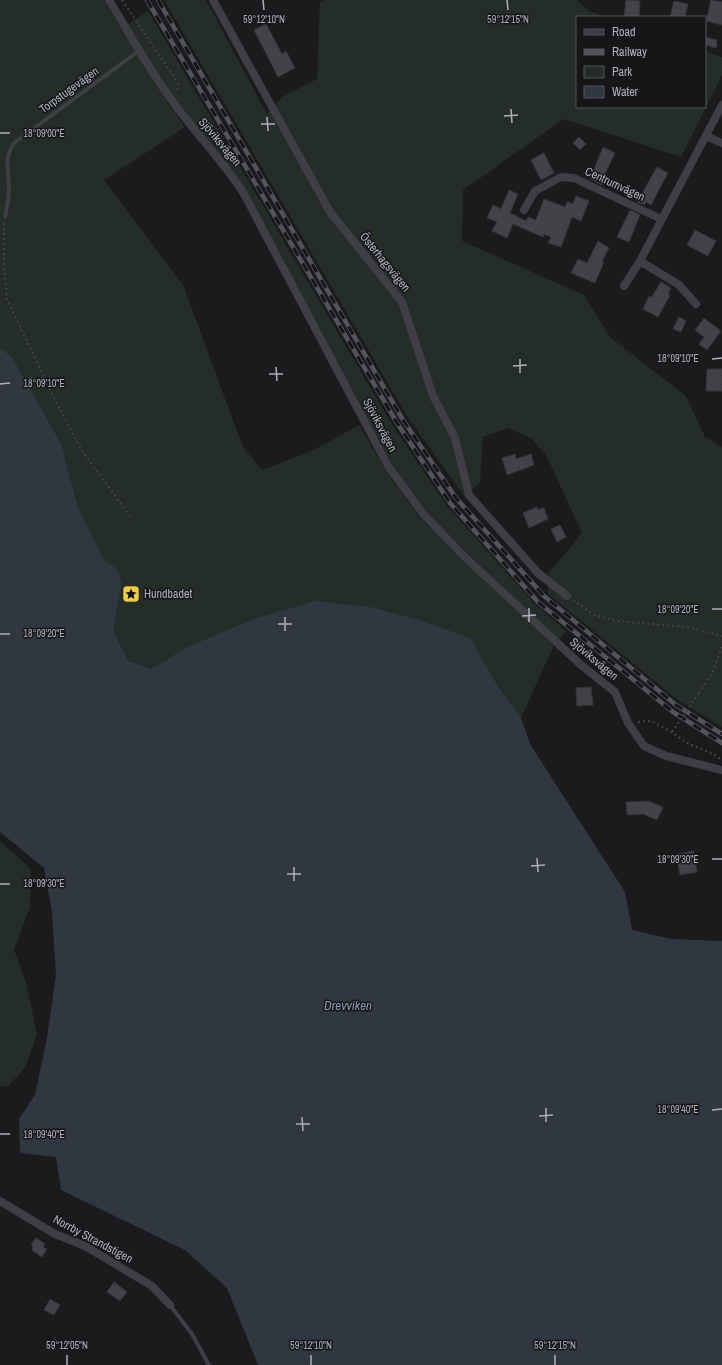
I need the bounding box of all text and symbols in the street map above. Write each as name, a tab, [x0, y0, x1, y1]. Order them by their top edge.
text: 59°12'10"N	[243, 13, 285, 26]
text: 59°12'15"N	[487, 13, 529, 26]
legend	[576, 16, 706, 108]
text: Road	[612, 24, 636, 40]
text: Railway	[612, 44, 647, 60]
street label: Torpstugevägen	[36, 63, 102, 117]
text: Park	[612, 64, 632, 80]
text: Water	[612, 84, 639, 100]
street label: Sjöviksvägen	[195, 114, 245, 170]
text: 18°09'00"E	[23, 127, 65, 140]
street label: Centrumvägen	[582, 163, 648, 205]
street label: Österhagsvägen	[356, 228, 415, 295]
text: 18°09'10"E	[657, 352, 699, 365]
text: 18°09'10"E	[23, 377, 65, 390]
street label: Sjöviksvägen	[359, 395, 401, 455]
place icon: Hundbadet	[121, 584, 141, 604]
place label: Hundbadet	[144, 586, 192, 602]
text: 18°09'20"E	[657, 603, 699, 616]
text: 18°09'20"E	[23, 627, 65, 640]
street label: Sjöviksvägen	[566, 634, 622, 684]
text: 18°09'30"E	[657, 853, 699, 866]
text: 18°09'30"E	[23, 877, 65, 890]
water label: Drevviken	[324, 997, 372, 1014]
text: 18°09'40"E	[657, 1103, 699, 1116]
text: 18°09'40"E	[23, 1128, 65, 1141]
street label: Norrby Strandstigen	[50, 1211, 136, 1267]
text: 59°12'05"N	[46, 1339, 88, 1352]
text: 59°12'10"N	[290, 1339, 332, 1352]
text: 59°12'15"N	[534, 1339, 576, 1352]

